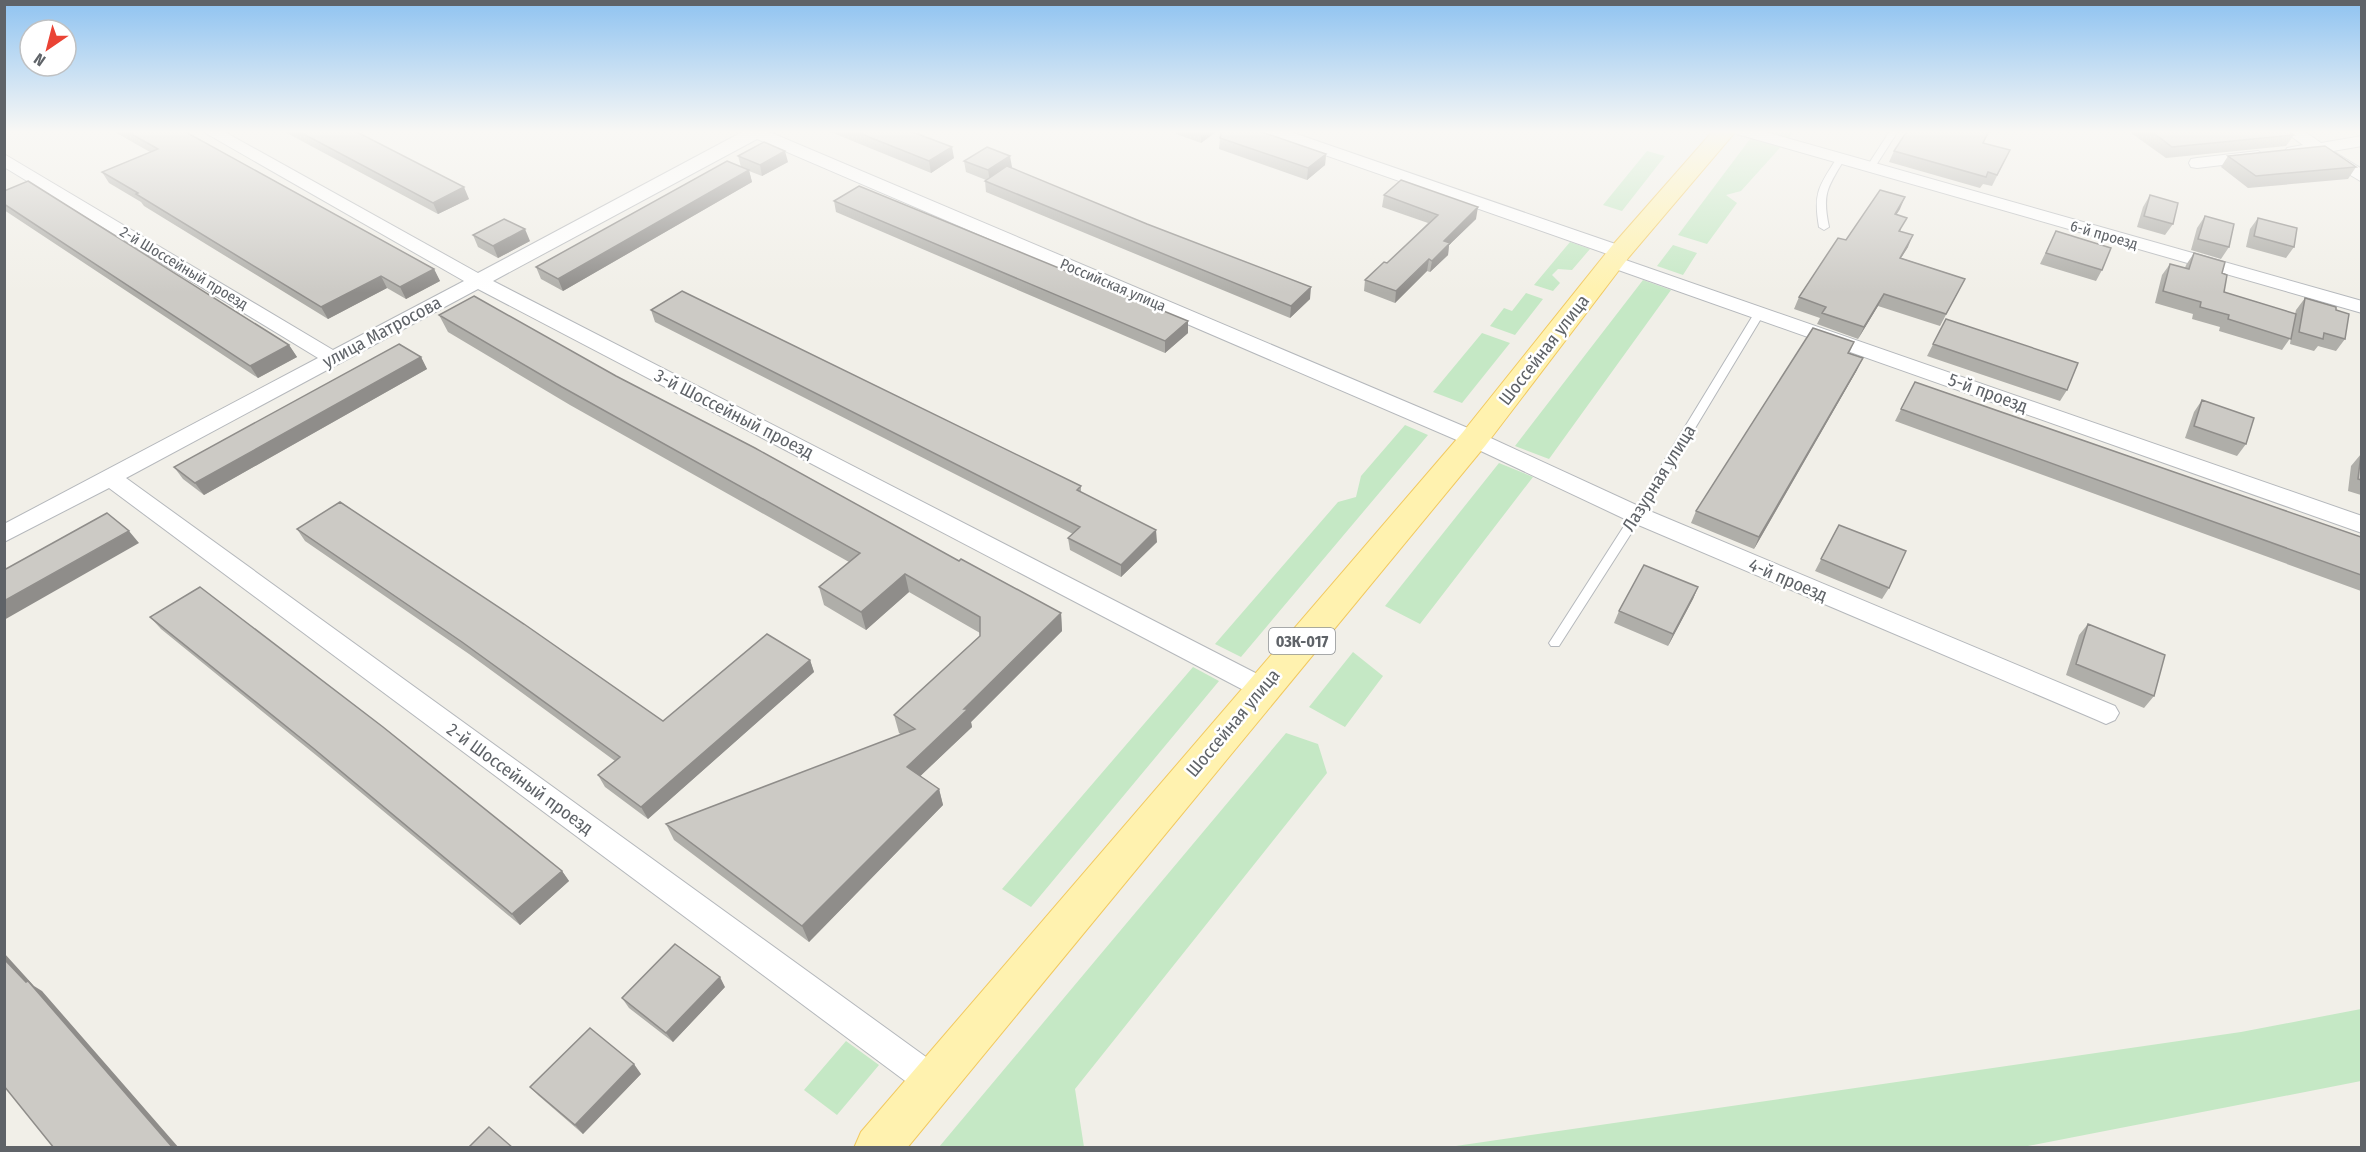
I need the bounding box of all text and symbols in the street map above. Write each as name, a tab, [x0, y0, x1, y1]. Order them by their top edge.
north arrow	[18, 18, 78, 78]
text: N	[30, 49, 49, 70]
street label: 6-й проезд	[2068, 217, 2140, 253]
street label: 2-й Шоссейный проезд	[117, 223, 251, 313]
street label: Российская улица	[1057, 255, 1169, 315]
street label: Шоссейная улица	[1494, 290, 1594, 410]
street label: улица Матросова	[319, 291, 445, 373]
street label: 3-й Шоссейный проезд	[651, 364, 817, 464]
street label: 5-й проезд	[1945, 369, 2031, 417]
street label: Лазурная улица	[1617, 421, 1701, 535]
street label: 4-й проезд	[1745, 554, 1831, 606]
road number: 03К-017	[1269, 628, 1335, 654]
street label: Шоссейная улица	[1181, 664, 1285, 781]
street label: 2-й Шоссейный проезд	[443, 719, 597, 839]

